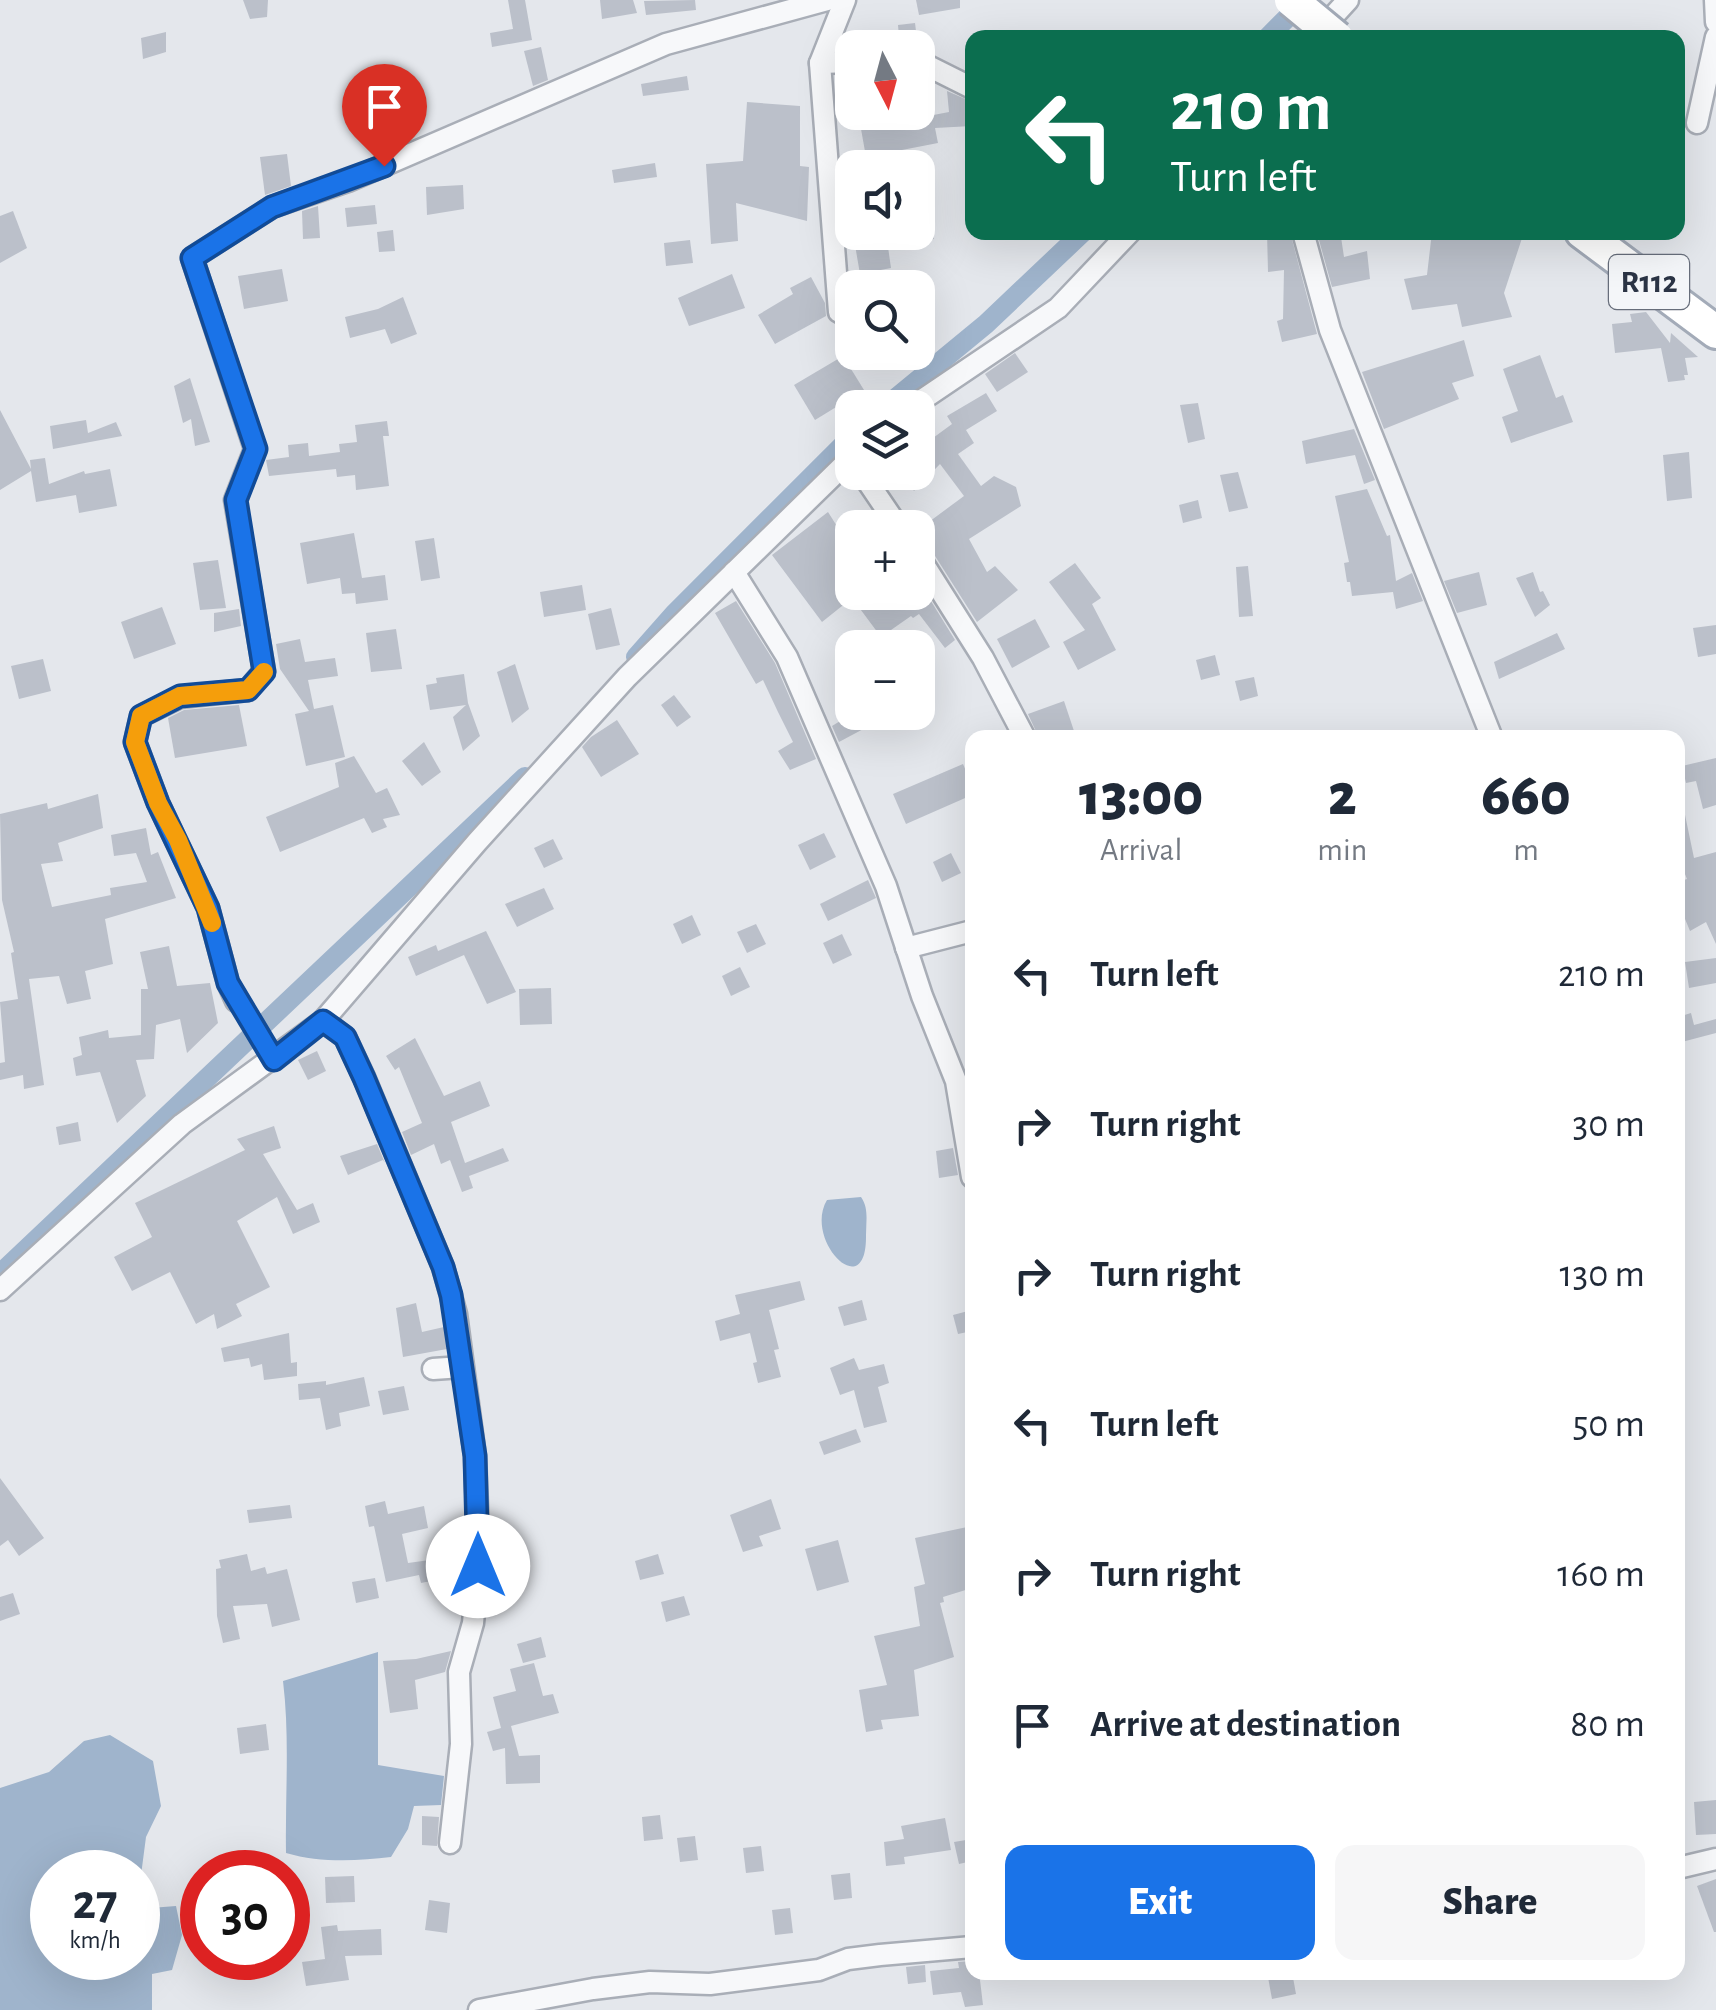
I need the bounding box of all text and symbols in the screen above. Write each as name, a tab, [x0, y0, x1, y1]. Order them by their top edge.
north arrow	[835, 30, 935, 130]
map controls	[835, 30, 935, 730]
pin	[342, 64, 427, 167]
icon: left	[1005, 70, 1135, 200]
text: 210 m	[1170, 73, 1332, 143]
icon: arrive	[357, 79, 412, 134]
button: sound	[835, 150, 935, 250]
text: Turn left	[1170, 155, 1317, 200]
road number: R112	[1609, 255, 1689, 309]
button: search	[835, 270, 935, 370]
button: layers	[835, 390, 935, 490]
button: +	[835, 510, 935, 610]
button: −	[835, 630, 935, 730]
text: 13:00	[1079, 766, 1203, 826]
text: 2	[1328, 766, 1357, 826]
text: 660	[1481, 766, 1571, 826]
text: Arrival	[1100, 834, 1182, 866]
text: min	[1317, 834, 1367, 866]
text: m	[1513, 834, 1539, 866]
icon: left	[1005, 948, 1060, 1003]
text: Turn left	[1090, 956, 1218, 994]
text: 210 m	[1558, 956, 1645, 994]
icon: right	[1005, 1098, 1060, 1153]
text: Turn right	[1090, 1106, 1240, 1144]
text: 30 m	[1573, 1106, 1645, 1144]
icon: right	[1005, 1248, 1060, 1303]
text: Turn right	[1090, 1256, 1240, 1294]
text: 130 m	[1560, 1256, 1645, 1294]
icon: left	[1005, 1398, 1060, 1453]
text: Turn left	[1090, 1406, 1218, 1444]
text: 50 m	[1572, 1406, 1645, 1444]
position arrow	[426, 1514, 530, 1618]
icon: right	[1005, 1548, 1060, 1603]
text: Turn right	[1090, 1556, 1240, 1594]
text: 160 m	[1557, 1556, 1645, 1594]
icon: arrive	[1005, 1698, 1060, 1753]
text: Arrive at destination	[1090, 1706, 1401, 1744]
text: 80 m	[1570, 1706, 1645, 1744]
button: Exit	[1005, 1845, 1315, 1960]
button: Share	[1335, 1845, 1645, 1960]
speed limit sign: 30	[180, 1850, 310, 1980]
text: 27	[72, 1878, 118, 1928]
text: km/h	[69, 1928, 121, 1953]

